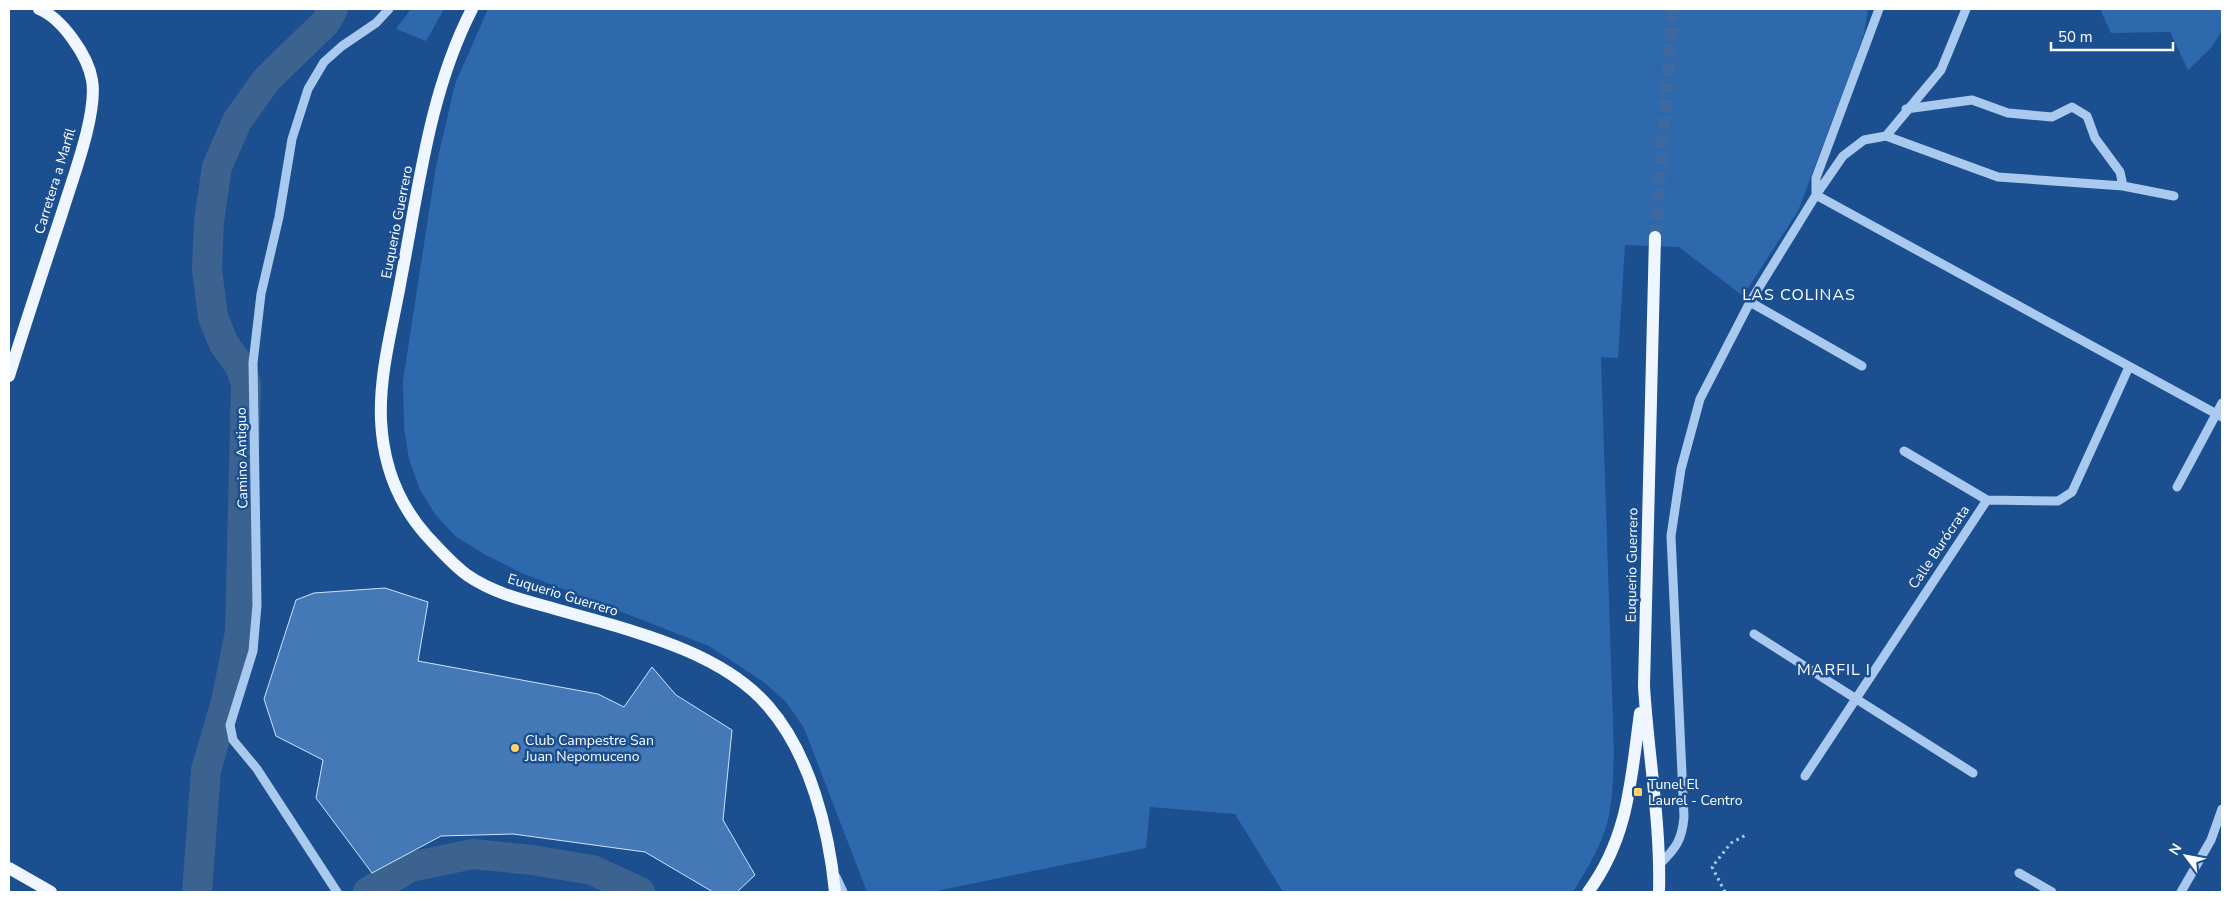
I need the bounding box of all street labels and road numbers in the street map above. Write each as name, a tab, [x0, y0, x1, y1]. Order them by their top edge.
street label: Carretera a Marfil	[30, 125, 80, 236]
street label: Euquerio Guerrero	[377, 164, 417, 280]
street label: Camino Antiguo	[232, 407, 252, 509]
street label: Calle Burócrata	[1904, 501, 1974, 593]
street label: Euquerio Guerrero	[1622, 507, 1643, 623]
street label: Euquerio Guerrero	[505, 569, 621, 621]

